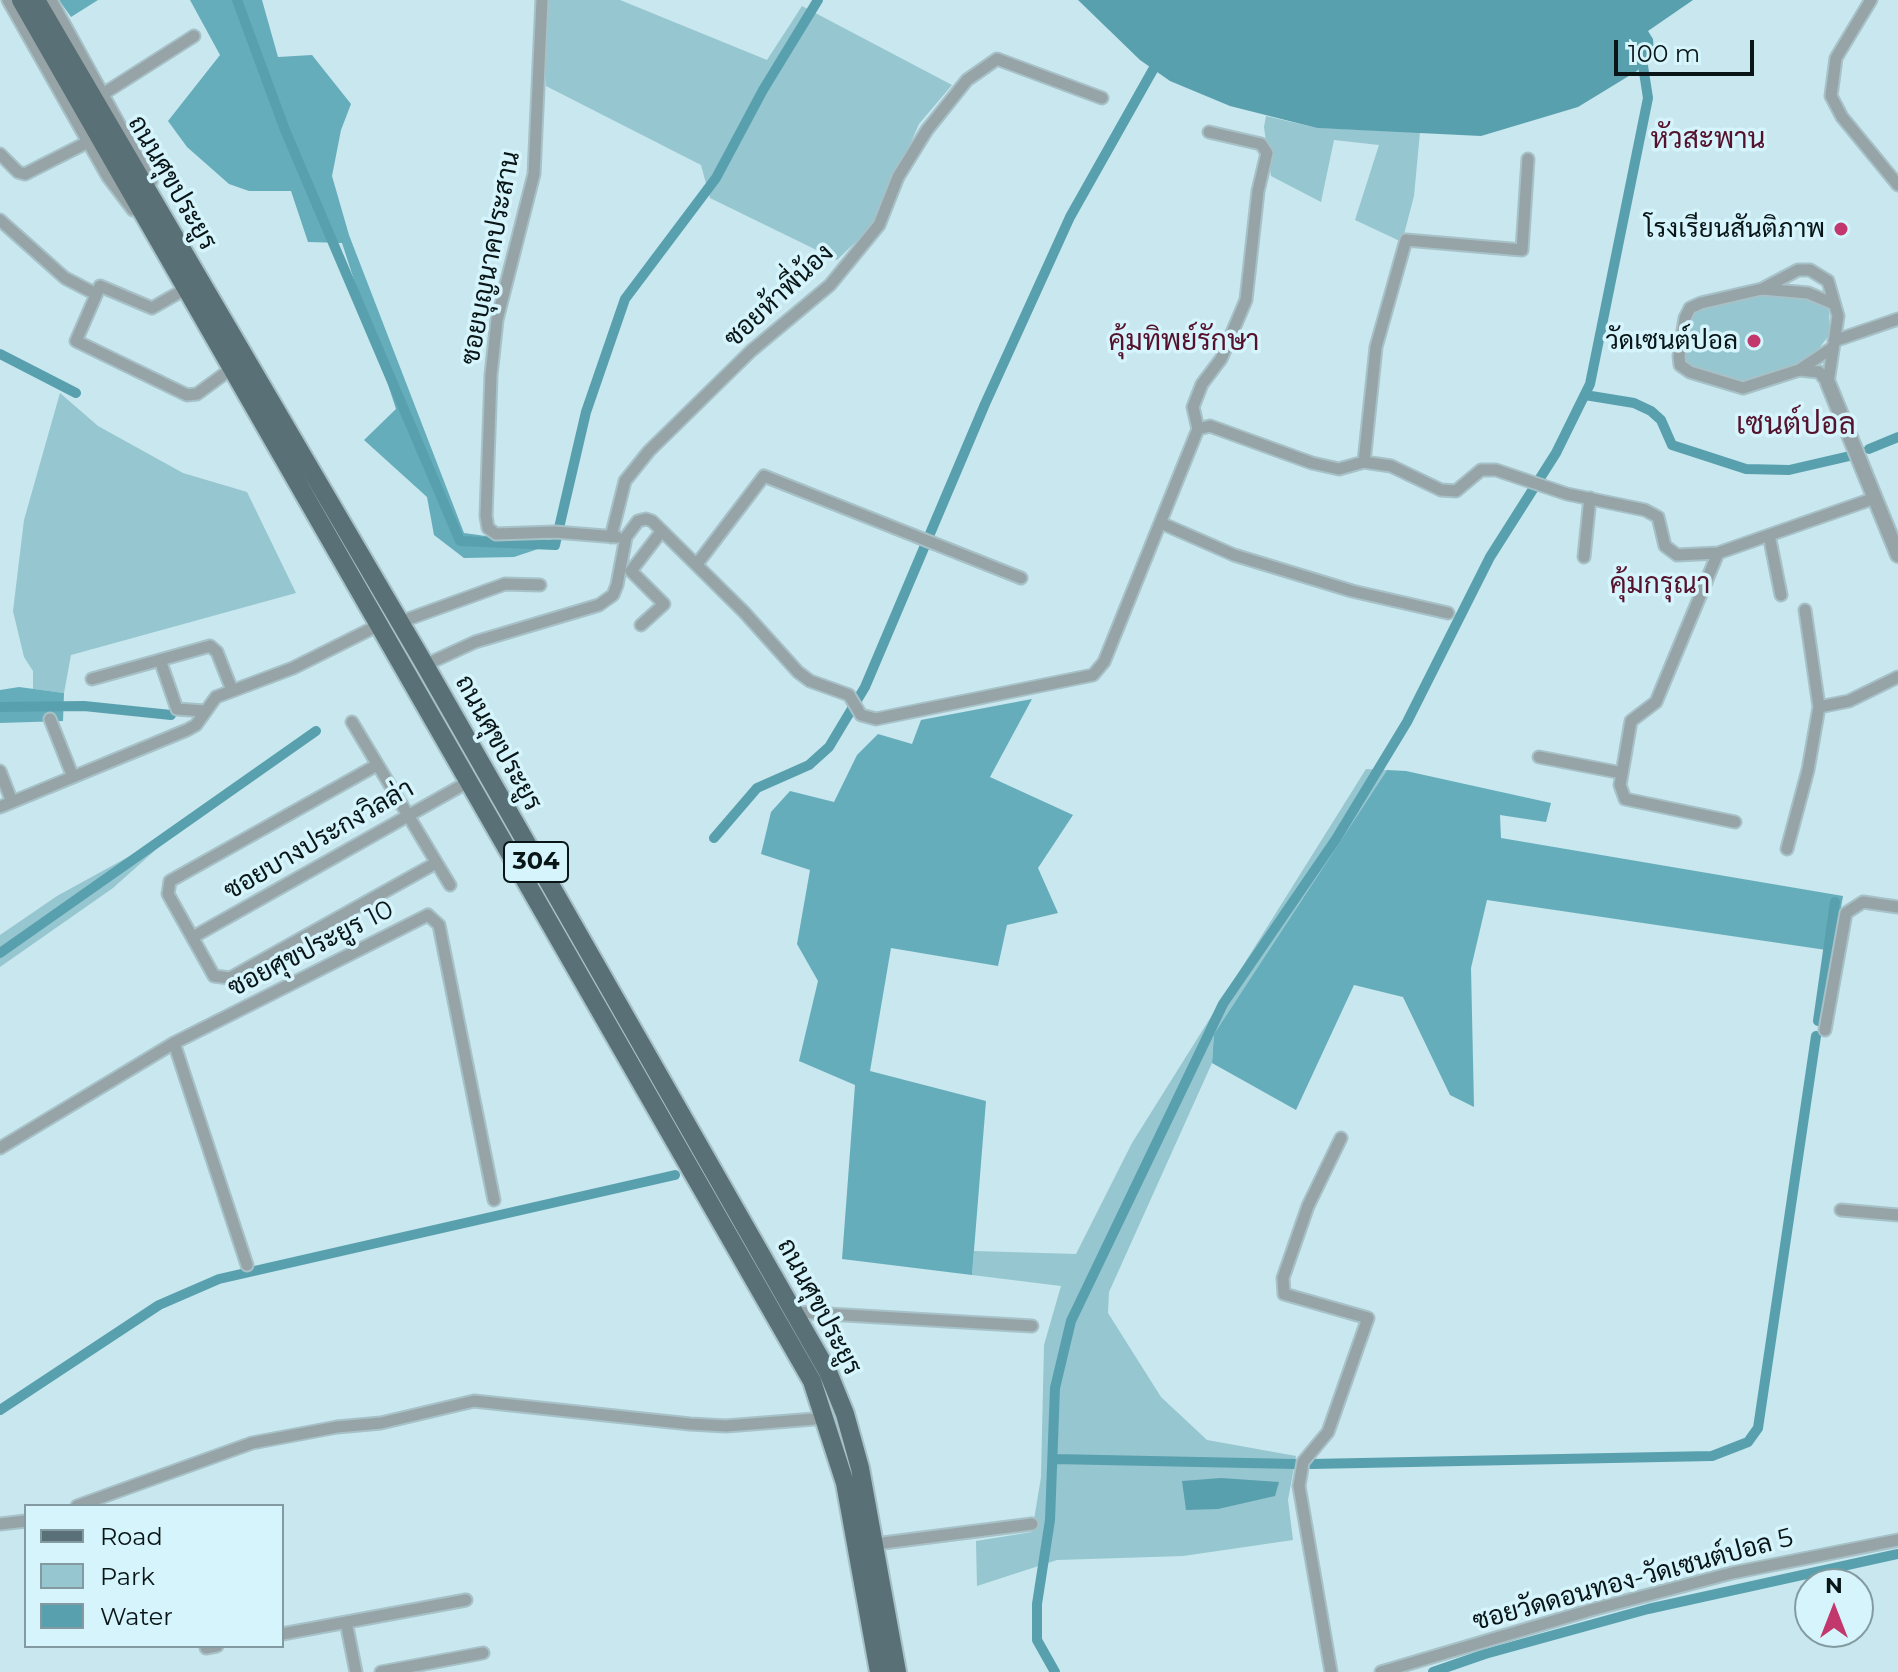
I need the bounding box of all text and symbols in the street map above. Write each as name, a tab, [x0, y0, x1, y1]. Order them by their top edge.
scale bar	[1618, 24, 1758, 74]
text: 100 m	[1628, 39, 1700, 68]
street label: ถนนศุขประยูร	[121, 110, 223, 256]
district label: หัวสะพาน	[1651, 123, 1765, 157]
street label: ซอยบุญนาคประสาน	[455, 148, 527, 368]
place label: โรงเรียนสันติภาพ	[1644, 213, 1825, 245]
marker: โรงเรียนสันติภาพ	[1832, 220, 1850, 238]
street label: ซอยห้าพี่น้อง	[718, 238, 840, 354]
district label: คุ้มทิพย์รักษา	[1109, 325, 1259, 359]
place label: วัดเซนต์ปอล	[1606, 325, 1738, 357]
marker: วัดเซนต์ปอล	[1745, 332, 1763, 350]
district label: เซนต์ปอล	[1736, 407, 1856, 443]
district label: คุ้มกรุณา	[1610, 568, 1710, 602]
street label: ถนนศุขประยูร	[448, 670, 548, 816]
street label: ซอยบางประกงวิลล่า	[219, 773, 419, 907]
road number: 304	[504, 842, 568, 882]
street label: ซอยศุขประยูร 10	[223, 894, 399, 1004]
street label: ถนนศุขประยูร	[770, 1233, 868, 1381]
legend	[24, 1504, 284, 1648]
text: Road	[100, 1522, 163, 1551]
street label: ซอยวัดดอนทอง-วัดเซนต์ปอล 5	[1470, 1522, 1796, 1638]
text: Park	[100, 1562, 155, 1591]
north arrow	[1794, 1568, 1874, 1648]
text: N	[1825, 1572, 1843, 1599]
text: Water	[100, 1602, 173, 1631]

